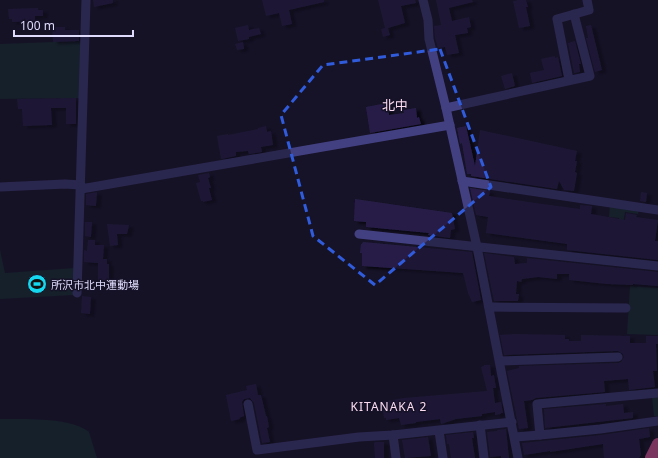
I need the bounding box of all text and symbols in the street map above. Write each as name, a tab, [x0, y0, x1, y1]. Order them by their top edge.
scale bar	[14, 12, 133, 38]
text: 100 m	[20, 17, 55, 34]
district label: 北中	[382, 96, 408, 114]
sports icon: 所沢市北中運動場	[26, 273, 48, 295]
place label: 所沢市北中運動場	[51, 277, 139, 292]
district label: KITANAKA 2	[351, 398, 427, 415]

